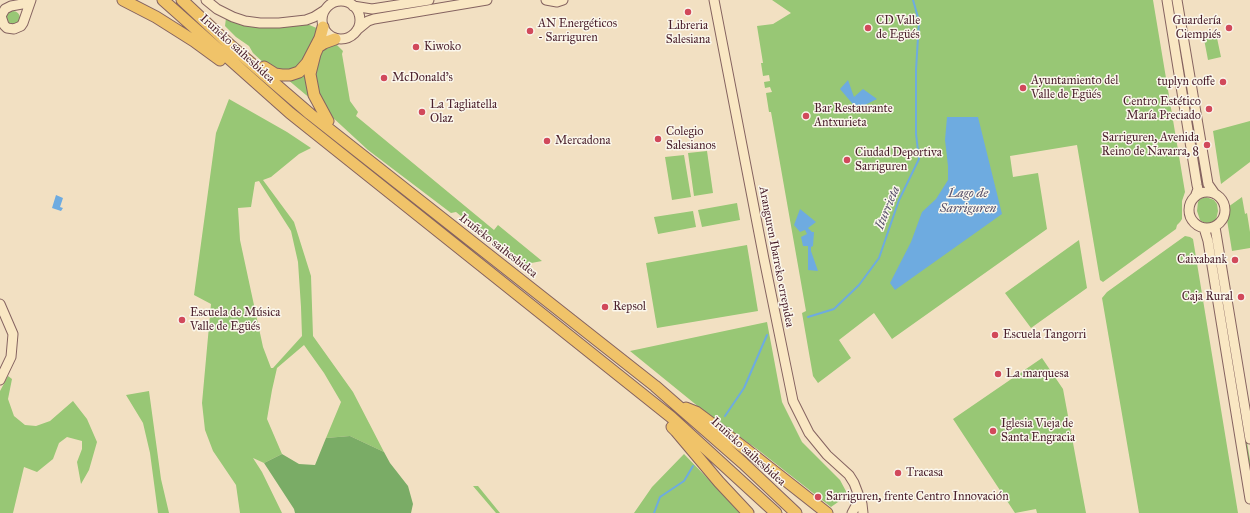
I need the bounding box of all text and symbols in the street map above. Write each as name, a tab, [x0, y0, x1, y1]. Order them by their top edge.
marker: Libreria Salesiana	[683, 7, 693, 17]
street label: Iruñeko saihesbidea	[197, 12, 277, 86]
place label: CD Valle de Egüés	[876, 14, 920, 42]
place label: Guardería Ciempiés	[1172, 14, 1221, 42]
place label: AN Energéticos - Sarriguren	[538, 17, 617, 45]
place label: Libreria Salesiana	[666, 19, 710, 47]
marker: CD Valle de Egüés	[863, 23, 873, 33]
marker: Guardería Ciempiés	[1224, 23, 1234, 33]
marker: AN Energéticos - Sarriguren	[525, 26, 535, 36]
place label: Kiwoko	[424, 40, 461, 54]
marker: Kiwoko	[411, 42, 421, 52]
place label: McDonald's	[392, 71, 453, 85]
marker: McDonald's	[379, 73, 389, 83]
place label: Ayuntamiento del Valle de Egüés	[1031, 74, 1118, 102]
place label: tuplyn coffe	[1157, 75, 1215, 89]
marker: tuplyn coffe	[1218, 77, 1228, 87]
marker: Ayuntamiento del Valle de Egüés	[1018, 83, 1028, 93]
place label: Centro Estético María Preciado	[1123, 95, 1201, 123]
place label: La Tagliatella Olaz	[430, 98, 497, 126]
place label: Bar Restaurante Antxurieta	[814, 102, 893, 130]
marker: Centro Estético María Preciado	[1204, 104, 1214, 114]
marker: La Tagliatella Olaz	[417, 107, 427, 117]
marker: Bar Restaurante Antxurieta	[801, 111, 811, 121]
place label: Colegio Salesianos	[666, 125, 716, 153]
place label: Sarriguren, Avenida Reino de Navarra, 8	[1102, 131, 1199, 159]
place label: Mercadona	[555, 134, 611, 148]
marker: Colegio Salesianos	[653, 134, 663, 144]
marker: Mercadona	[542, 136, 552, 146]
marker: Sarriguren, Avenida Reino de Navarra, 8	[1202, 140, 1212, 150]
place label: Ciudad Deportiva Sarriguren	[855, 146, 942, 174]
marker: Ciudad Deportiva Sarriguren	[842, 155, 852, 165]
water label: Iturrieta	[872, 184, 904, 232]
street label: Aranguren Ibarreko errepidea	[755, 185, 797, 329]
water label: Lago de Sarriguren	[940, 186, 996, 217]
street label: Iruñeko saihesbidea	[456, 211, 540, 281]
place label: Caixabank	[1177, 253, 1227, 267]
marker: Caixabank	[1230, 255, 1240, 265]
place label: Caja Rural	[1182, 290, 1233, 304]
marker: Caja Rural	[1236, 292, 1246, 302]
place label: Repsol	[613, 300, 646, 314]
marker: Repsol	[600, 302, 610, 312]
place label: Escuela de Música Valle de Egüés	[190, 306, 280, 334]
marker: Escuela de Música Valle de Egüés	[177, 315, 187, 325]
place label: Escuela Tangorri	[1003, 328, 1086, 342]
marker: Escuela Tangorri	[990, 330, 1000, 340]
place label: La marquesa	[1006, 367, 1069, 381]
marker: La marquesa	[993, 369, 1003, 379]
street label: Iruñeko saihesbidea	[708, 415, 788, 489]
place label: Iglesia Vieja de Santa Engracia	[1001, 417, 1075, 445]
marker: Iglesia Vieja de Santa Engracia	[988, 426, 998, 436]
place label: Tracasa	[906, 466, 943, 480]
marker: Tracasa	[893, 468, 903, 478]
place label: Sarriguren, frente Centro Innovación	[826, 490, 1009, 504]
marker: Sarriguren, frente Centro Innovación	[813, 492, 823, 502]

